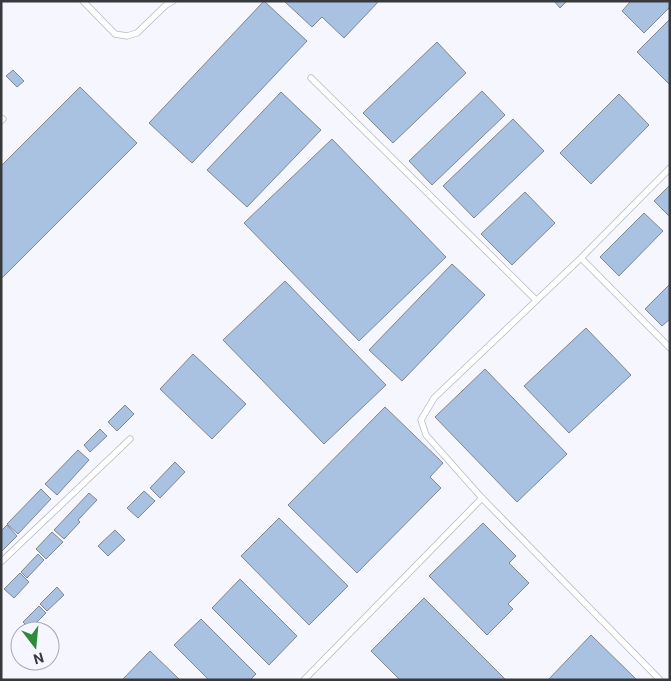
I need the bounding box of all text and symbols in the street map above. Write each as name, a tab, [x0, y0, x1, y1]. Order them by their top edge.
north arrow	[10, 621, 60, 671]
text: N	[32, 649, 46, 668]

